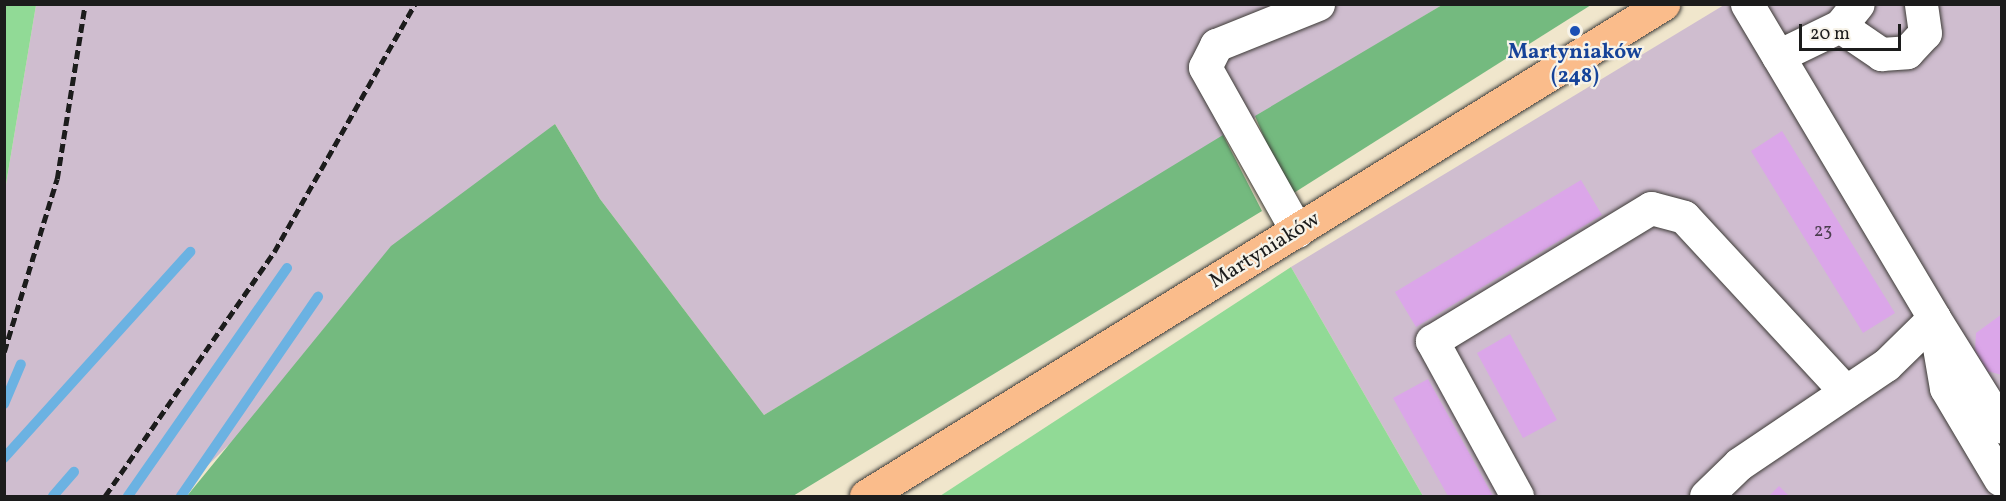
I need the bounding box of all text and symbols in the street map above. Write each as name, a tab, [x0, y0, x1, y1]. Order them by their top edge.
scale bar	[1802, 12, 1904, 50]
text: 20 m	[1810, 22, 1850, 47]
marker: Martyniaków (248)	[1568, 24, 1582, 38]
place label: Martyniaków (248)	[1508, 40, 1642, 90]
street label: Martyniaków	[1205, 207, 1325, 295]
house number: 23	[1814, 221, 1832, 243]

